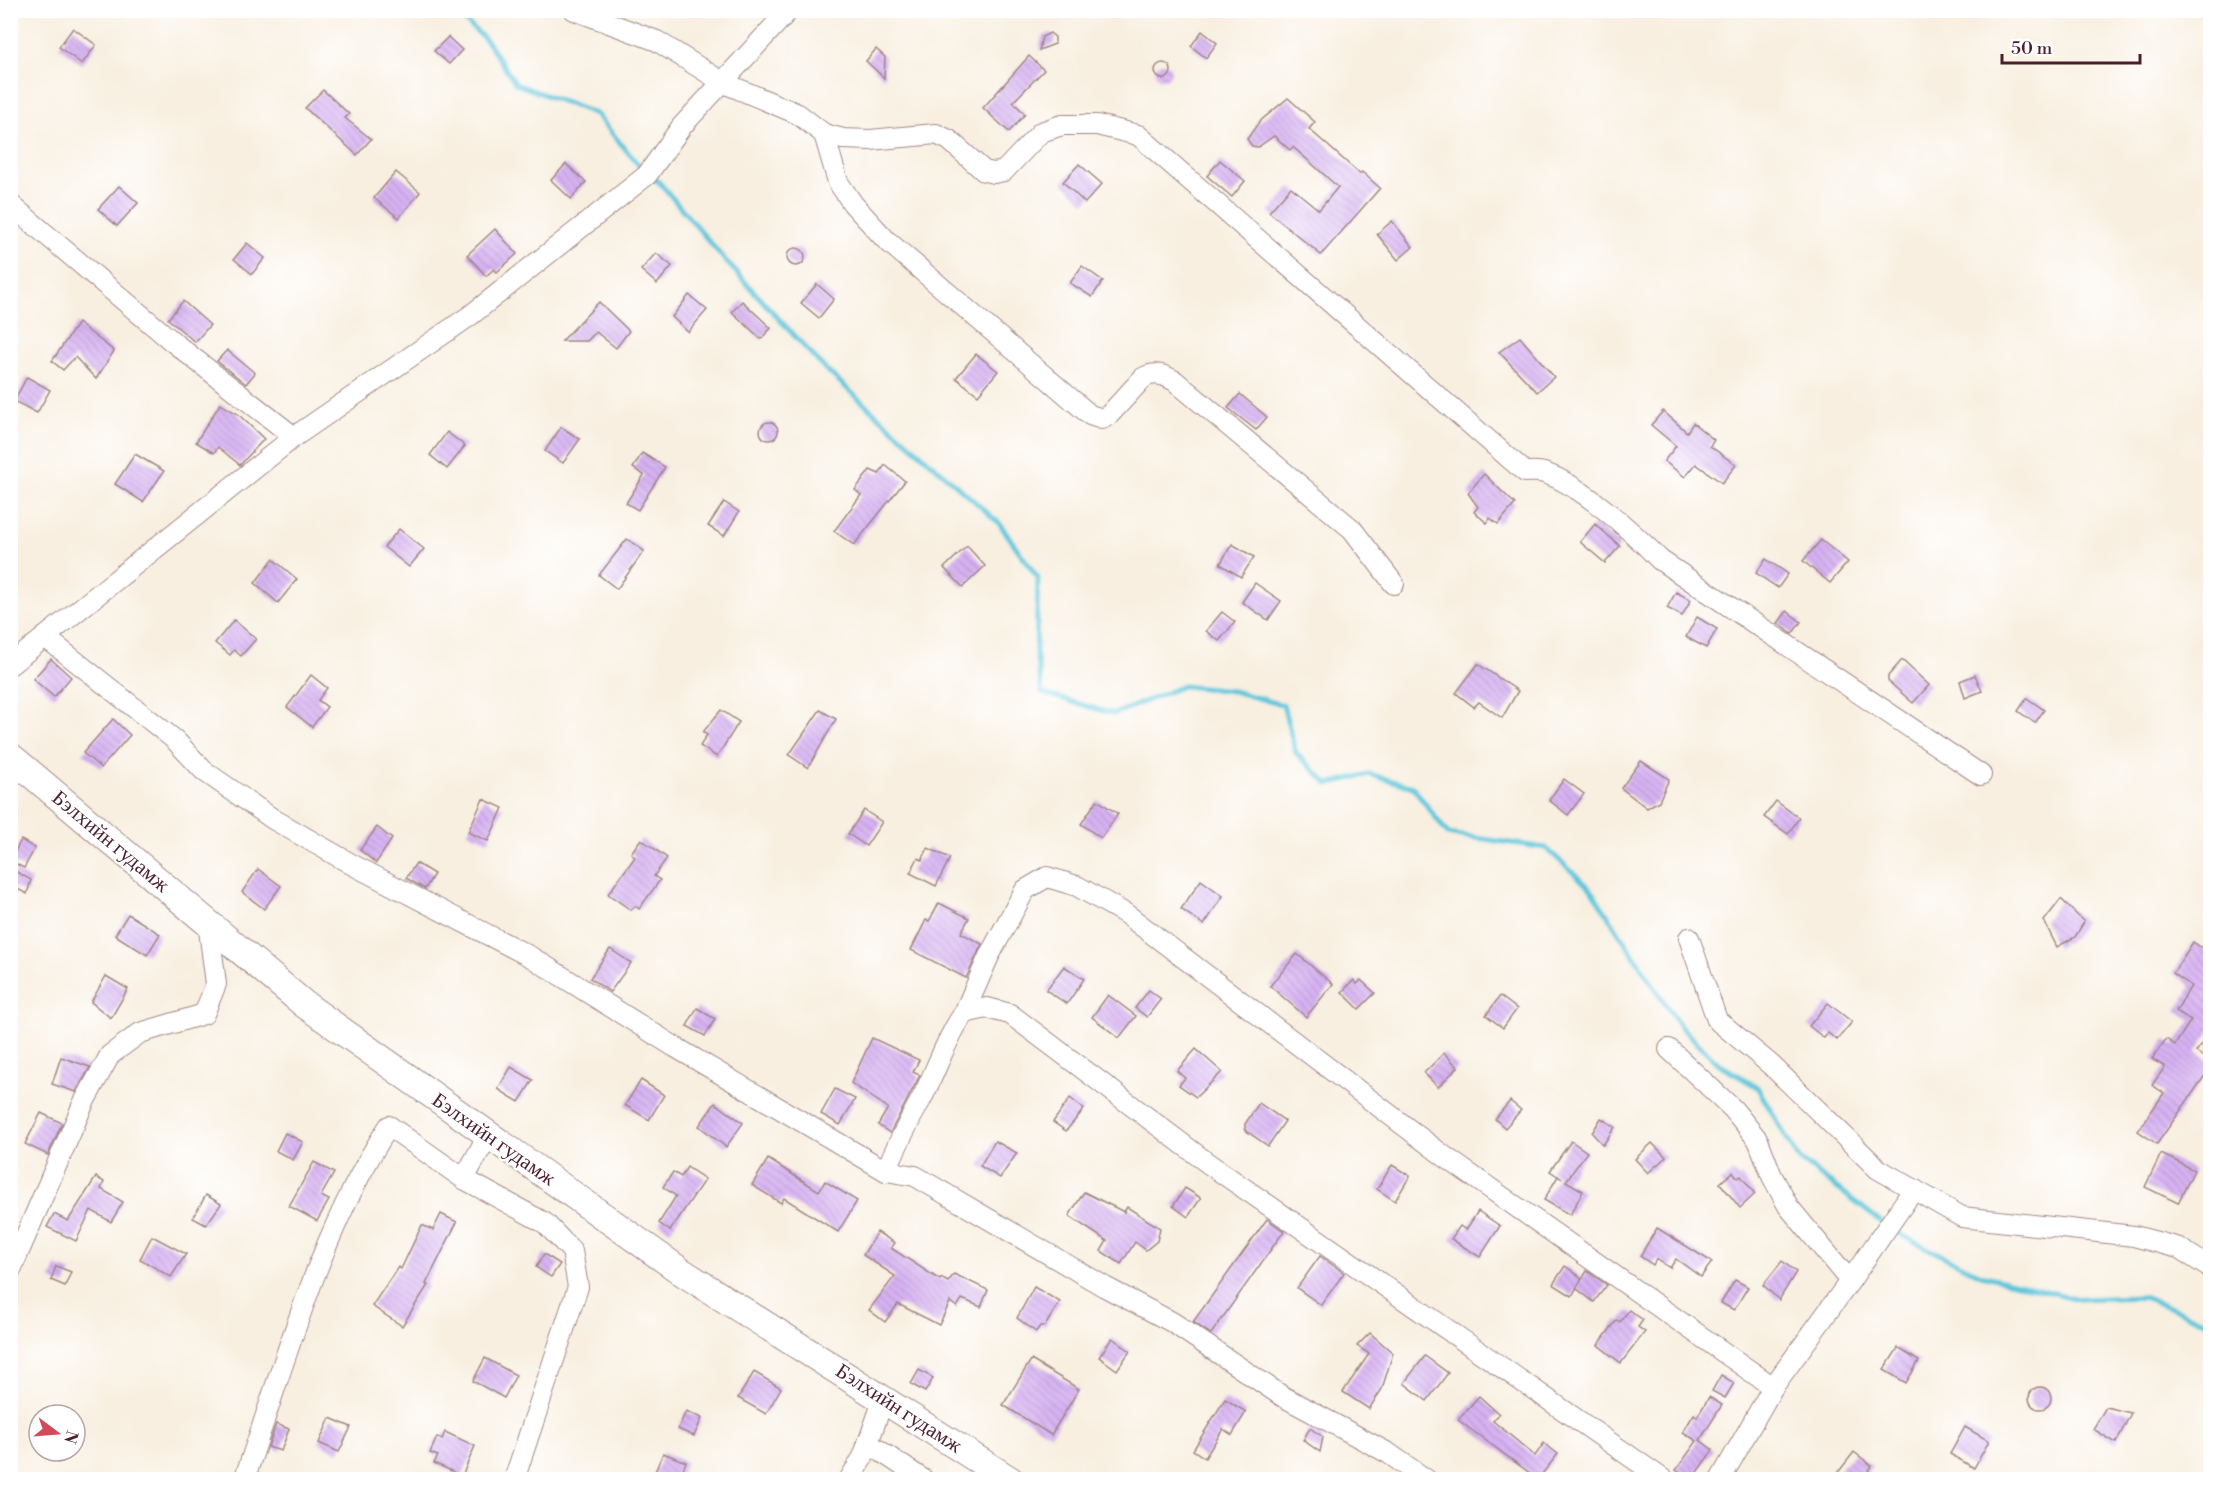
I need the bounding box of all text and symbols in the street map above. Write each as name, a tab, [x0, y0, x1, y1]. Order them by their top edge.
scale bar	[2002, 27, 2140, 65]
text: 50 m	[2011, 37, 2053, 60]
street label: Бэлхийн гудамж	[46, 785, 175, 899]
street label: Бэлхийн гудамж	[426, 1087, 561, 1192]
street label: Бэлхийн гудамж	[830, 1358, 967, 1460]
north arrow	[27, 1403, 87, 1463]
text: N	[59, 1428, 82, 1446]

